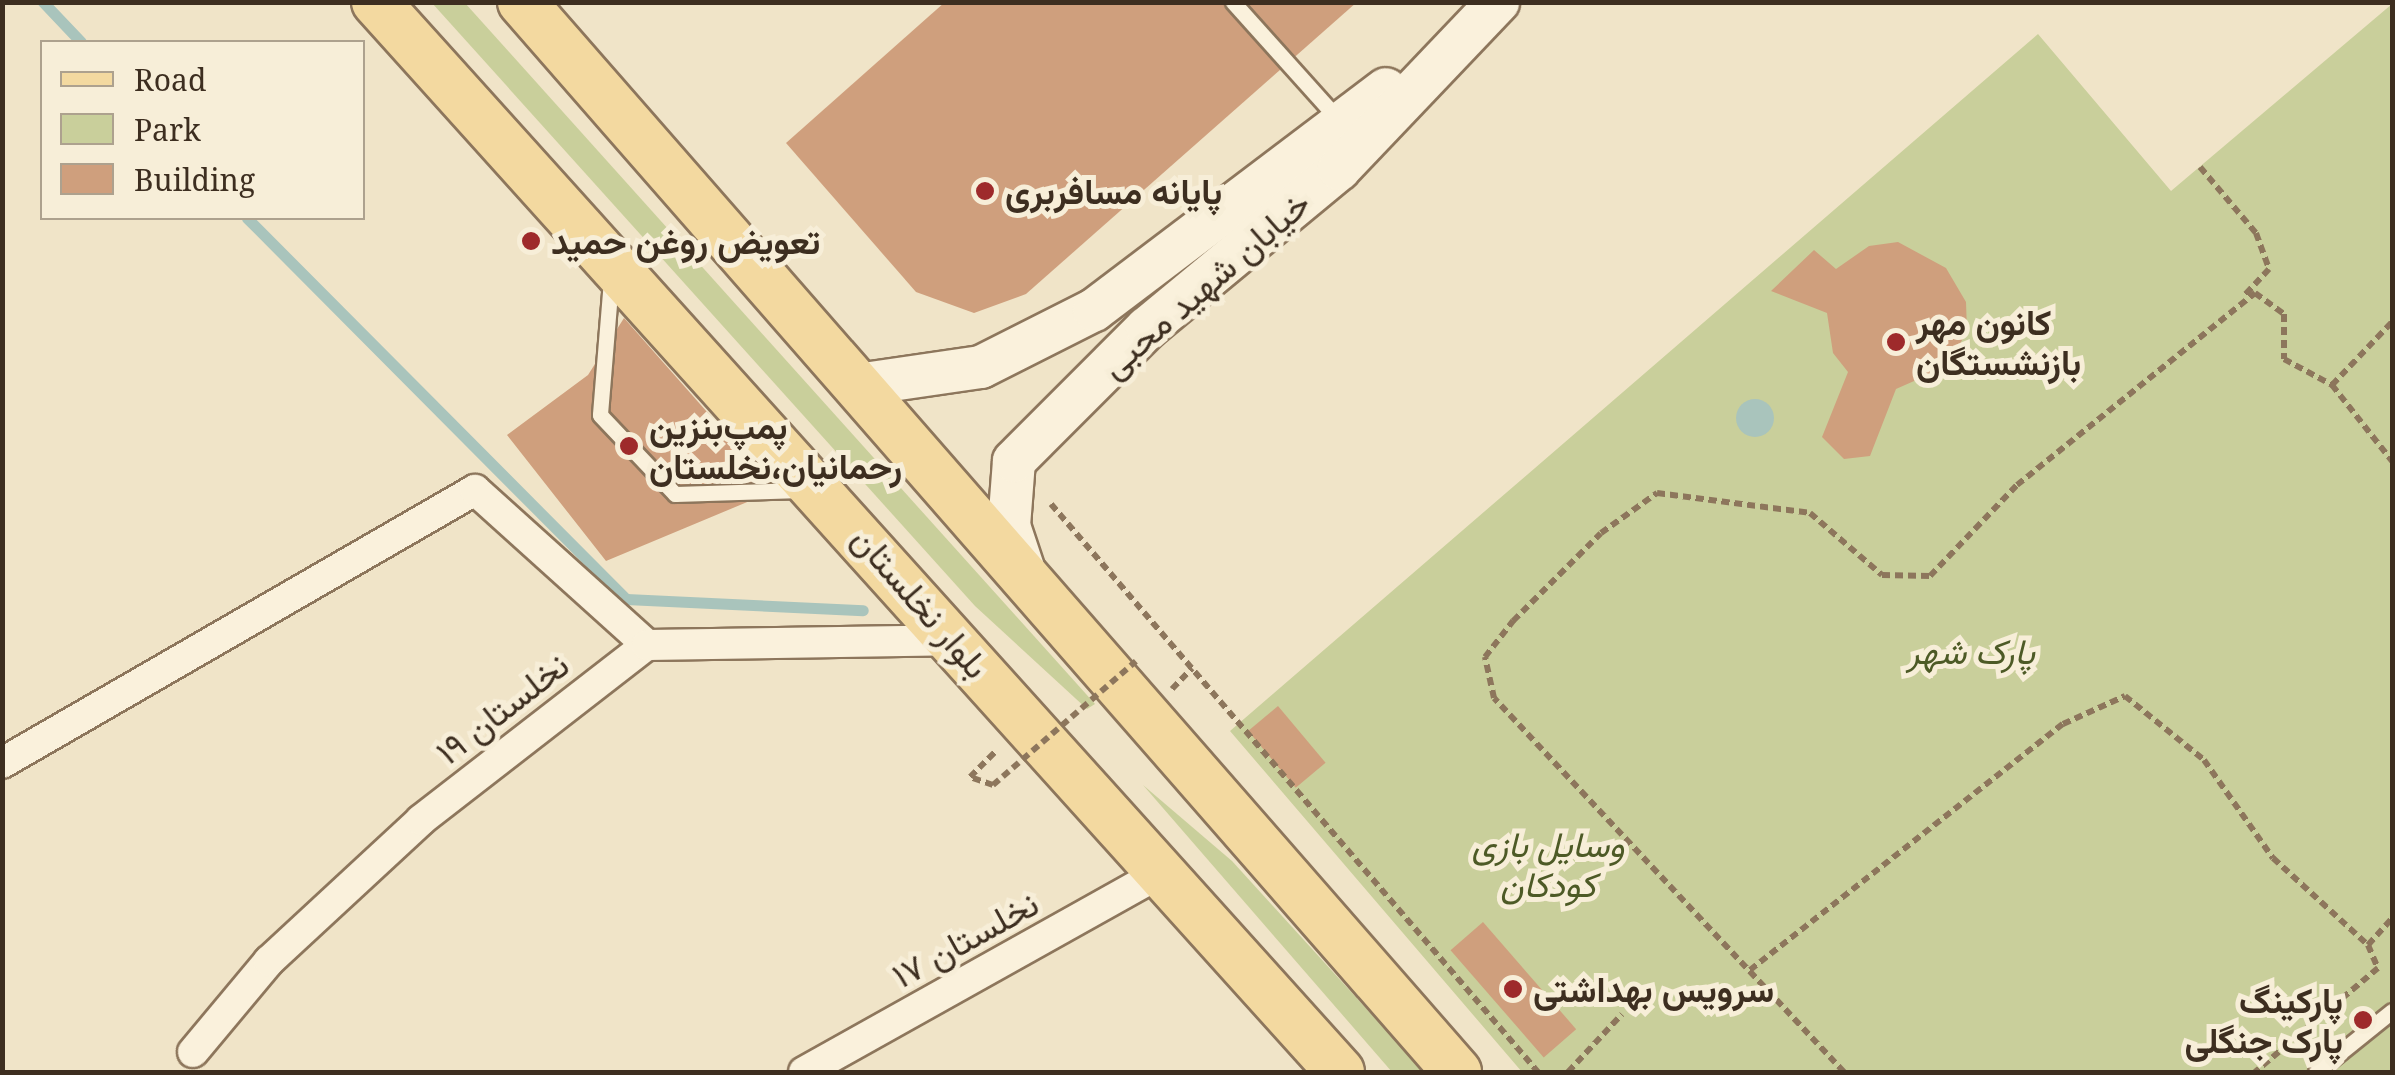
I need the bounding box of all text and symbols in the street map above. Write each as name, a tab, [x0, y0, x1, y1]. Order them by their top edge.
legend	[40, 40, 365, 220]
text: Road	[134, 59, 206, 100]
text: Park	[134, 109, 201, 150]
text: Building	[134, 159, 255, 200]
place label: پایانه مسافربری	[1005, 170, 1222, 212]
marker: پایانه مسافربری	[974, 180, 996, 202]
street label: خیابان شهید محبی	[1092, 182, 1318, 386]
place label: تعویض روغن حمید	[551, 220, 820, 262]
marker: تعویض روغن حمید	[520, 230, 542, 252]
place label: کانون مهر بازنشستگان	[1916, 301, 2081, 383]
marker: کانون مهر بازنشستگان	[1885, 331, 1907, 353]
place label: پمپ‌بنزین رحمانیان،نخلستان	[649, 405, 902, 487]
marker: پمپ‌بنزین رحمانیان،نخلستان	[618, 435, 640, 457]
street label: بلوار نخلستان	[844, 518, 998, 686]
park label: پارک شهر	[1907, 630, 2035, 672]
street label: نخلستان ۱۹	[427, 643, 577, 773]
park label: وسایل بازی کودکان	[1471, 823, 1625, 905]
street label: نخلستان ۱۷	[885, 882, 1045, 996]
place label: سرویس بهداشتی	[1533, 968, 1774, 1010]
marker: سرویس بهداشتی	[1502, 978, 1524, 1000]
place label: پارکینگ پارک جنگلی	[2185, 979, 2343, 1061]
marker: پارکینگ پارک جنگلی	[2352, 1009, 2374, 1031]

